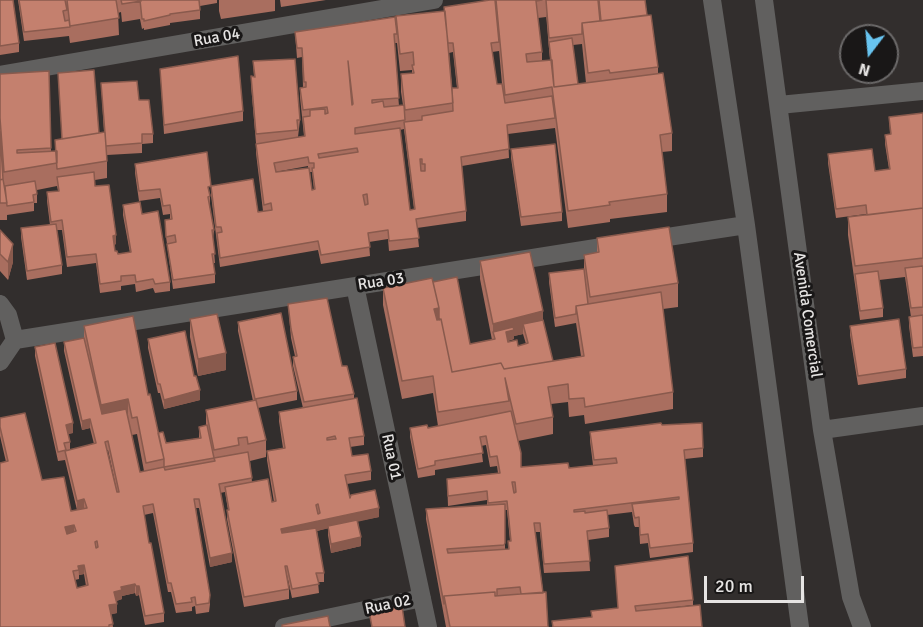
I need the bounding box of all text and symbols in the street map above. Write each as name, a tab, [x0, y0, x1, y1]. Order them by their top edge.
street label: Rua 04	[192, 24, 242, 52]
north arrow	[839, 24, 899, 84]
text: N	[856, 58, 873, 81]
street label: Avenida Comercial	[789, 251, 825, 379]
street label: Rua 03	[356, 269, 406, 295]
street label: Rua 01	[377, 432, 405, 482]
scale bar	[707, 564, 808, 602]
text: 20 m	[715, 575, 753, 597]
street label: Rua 02	[363, 591, 413, 619]

